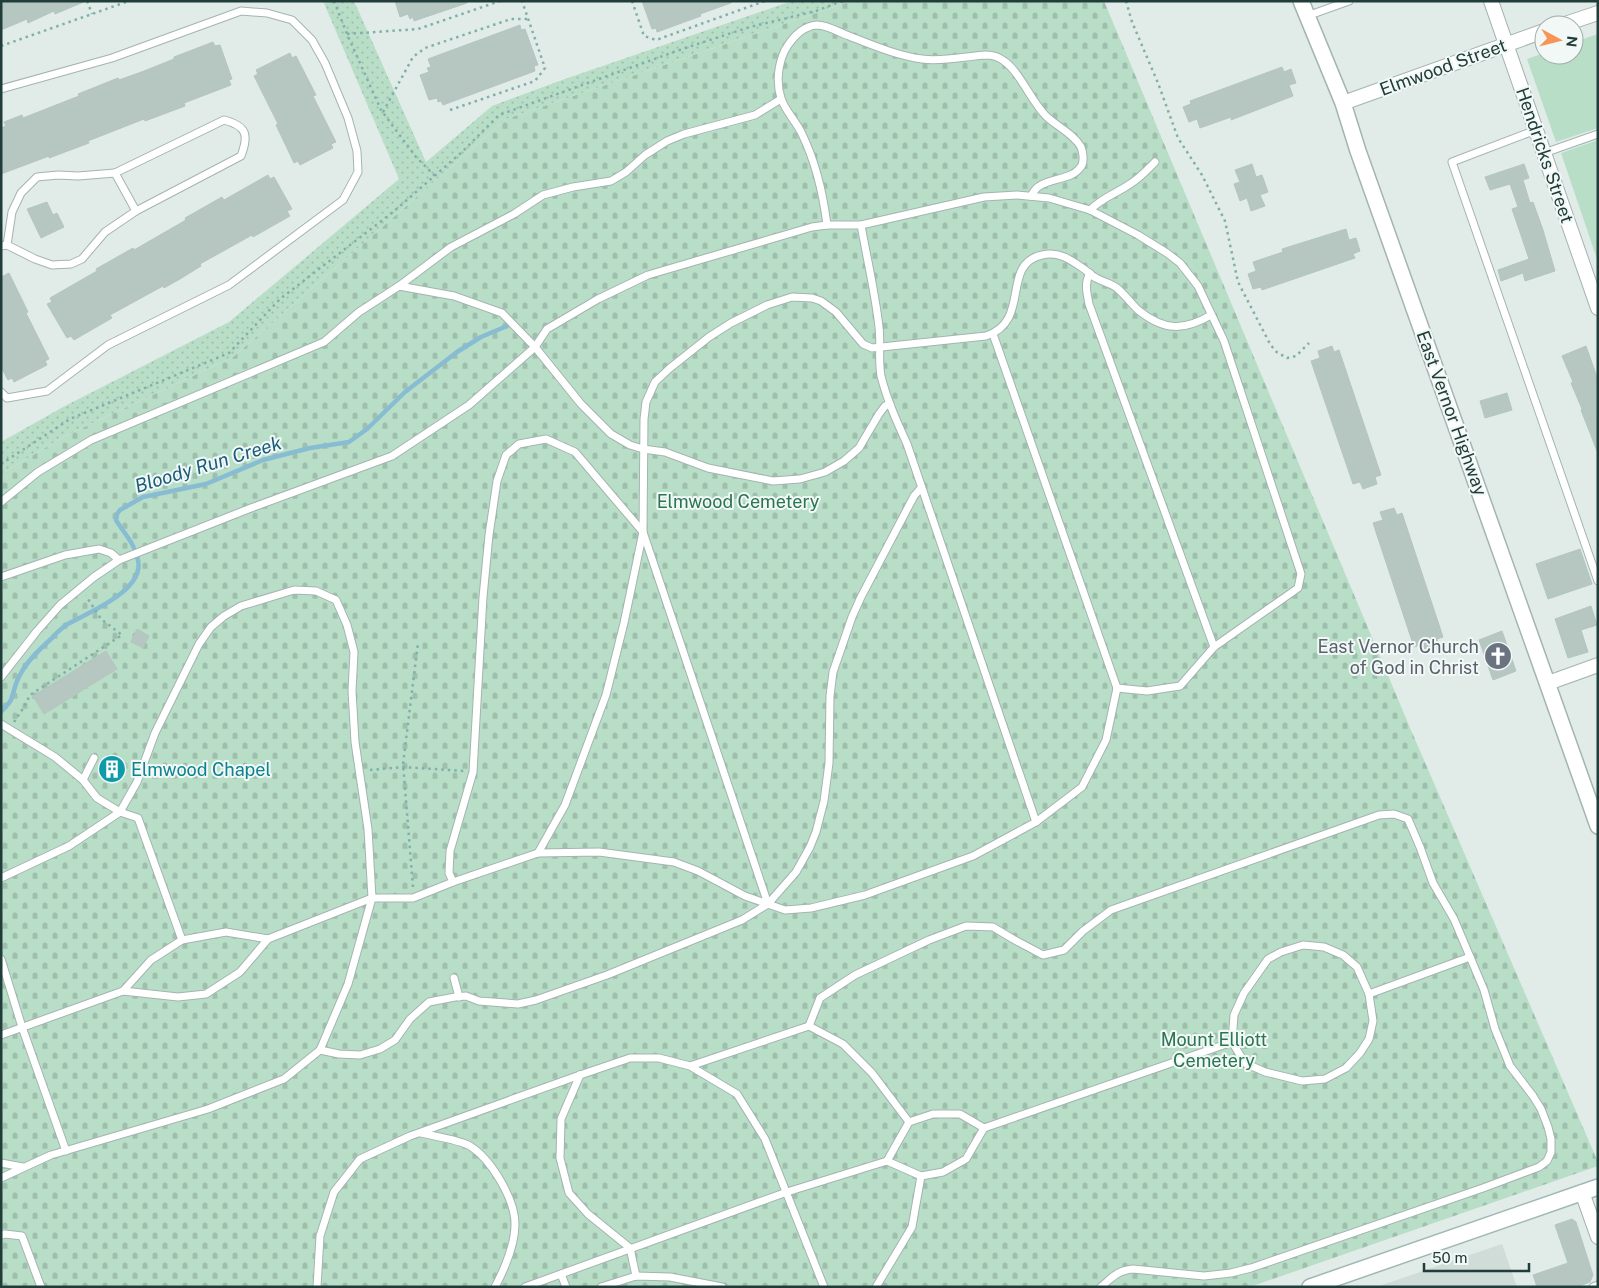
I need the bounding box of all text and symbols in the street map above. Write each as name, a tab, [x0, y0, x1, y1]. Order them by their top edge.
north arrow	[1534, 15, 1584, 65]
street label: Elmwood Street	[1377, 34, 1509, 100]
text: N	[1563, 35, 1581, 48]
street label: Hendricks Street	[1512, 84, 1578, 226]
street label: East Vernor Highway	[1412, 328, 1492, 499]
water label: Bloody Run Creek	[132, 431, 285, 497]
park label: Elmwood Cemetery	[657, 491, 820, 512]
place label: East Vernor Church of God in Christ	[1317, 636, 1479, 678]
church icon: East Vernor Church of God in Christ	[1483, 641, 1513, 671]
building icon: Elmwood Chapel	[97, 754, 127, 784]
place label: Elmwood Chapel	[131, 759, 271, 780]
park label: Mount Elliott Cemetery	[1161, 1029, 1267, 1071]
scale bar	[1424, 1240, 1529, 1272]
text: 50 m	[1432, 1249, 1467, 1266]

